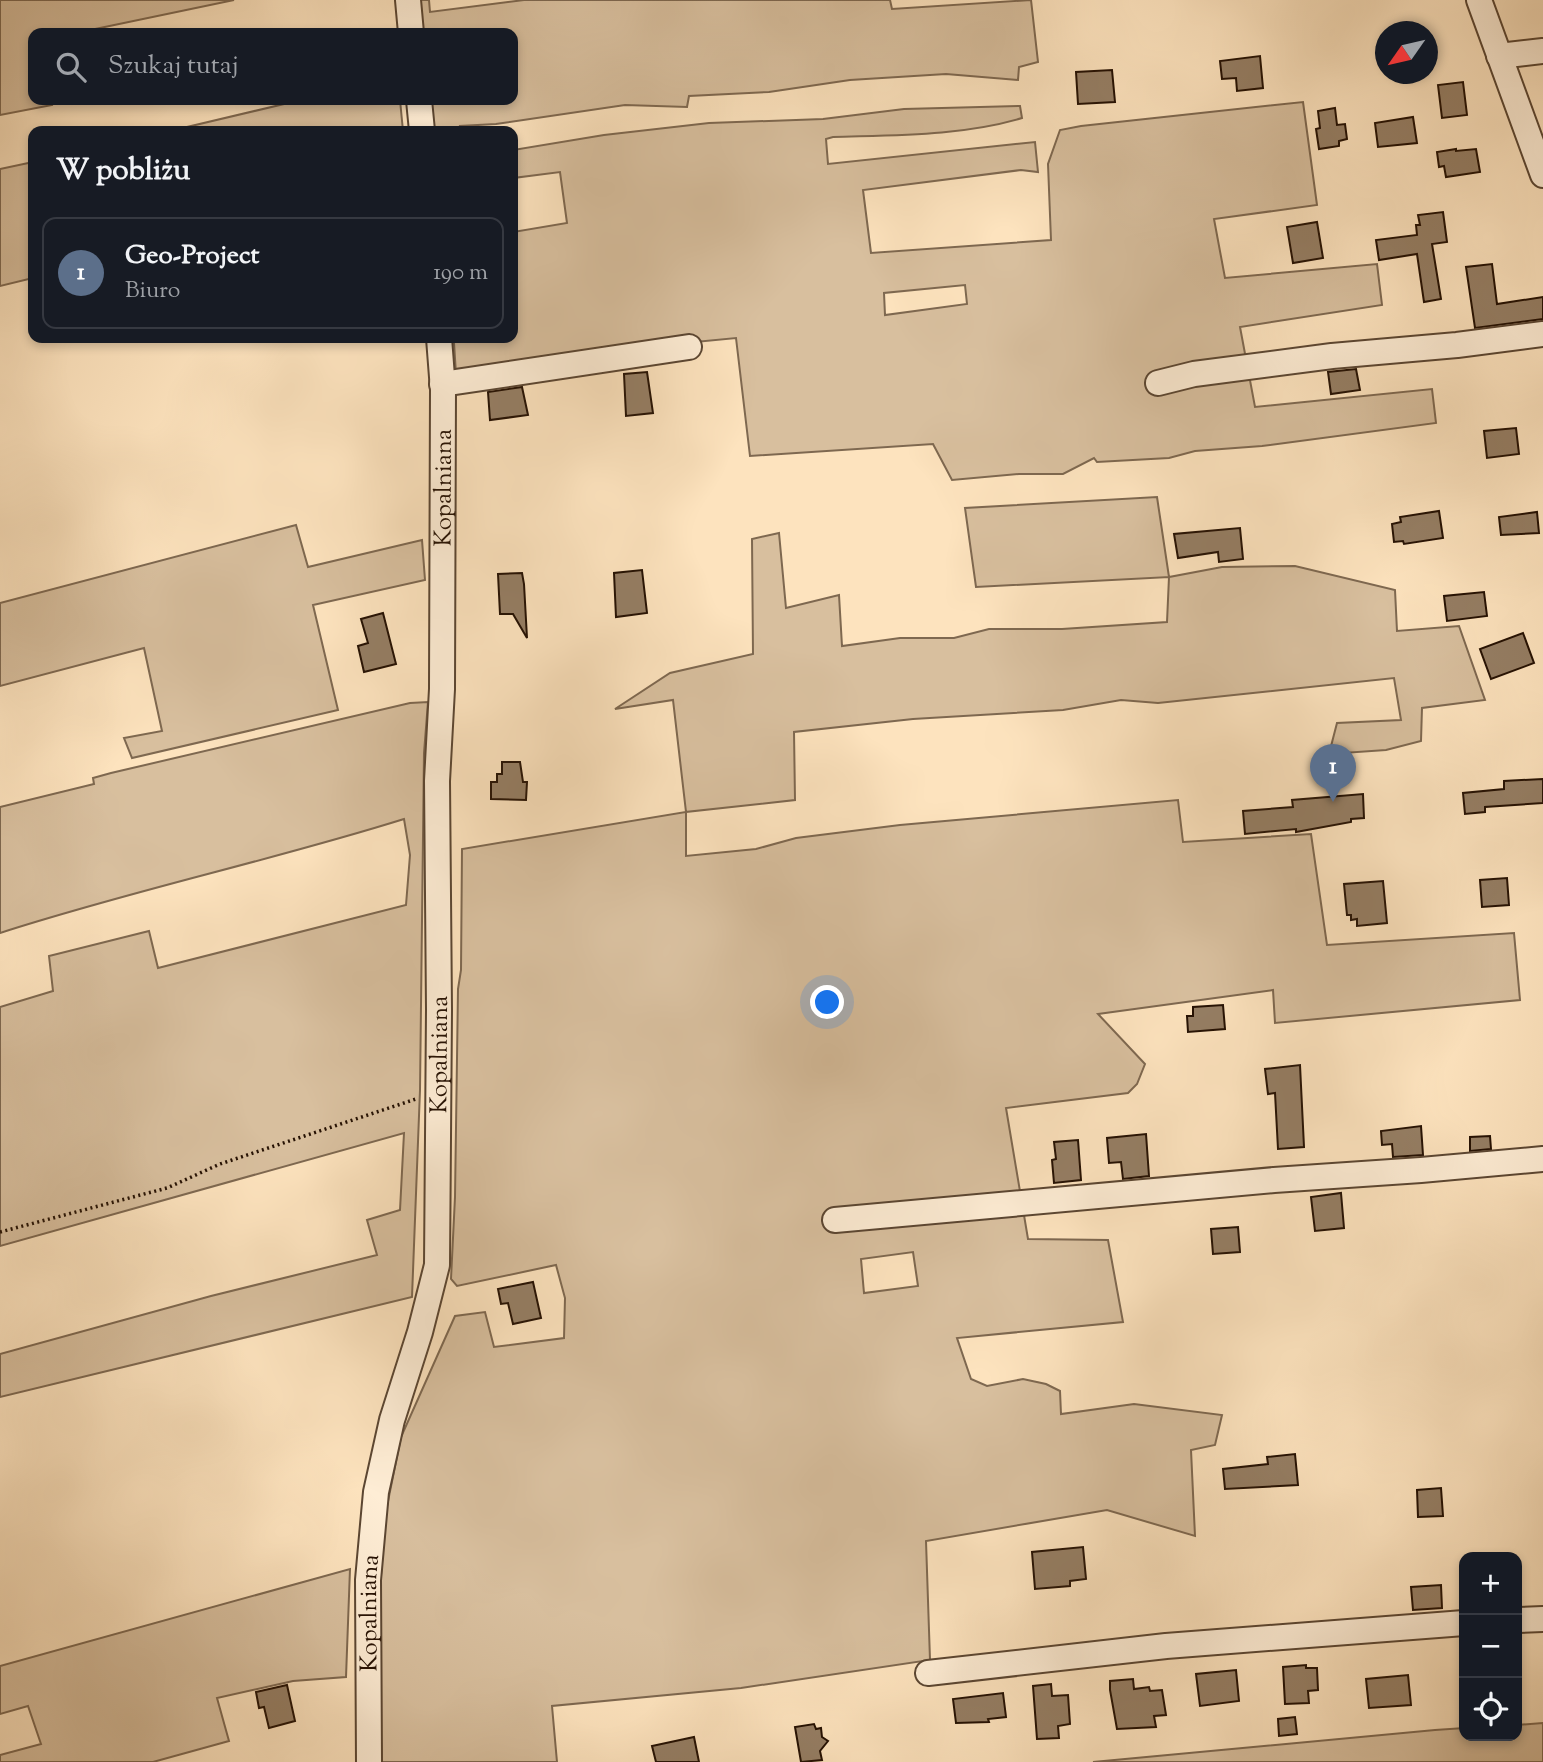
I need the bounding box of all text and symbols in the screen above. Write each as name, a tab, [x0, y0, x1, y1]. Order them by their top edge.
north arrow	[1375, 21, 1438, 84]
search box	[28, 28, 518, 105]
icon: search	[52, 48, 90, 86]
text: Szukaj tutaj	[108, 48, 239, 85]
text: W pobliżu	[56, 150, 190, 193]
text: Geo-Project	[125, 238, 259, 275]
text: 1	[77, 257, 85, 290]
text: 190 m	[433, 257, 488, 290]
text: Biuro	[125, 275, 180, 308]
street label: Kopalniana	[427, 429, 462, 547]
pin: 1	[1310, 744, 1356, 802]
your location	[810, 985, 844, 1019]
street label: Kopalniana	[423, 996, 458, 1114]
map controls	[1459, 1552, 1522, 1741]
button: +	[1459, 1552, 1522, 1615]
street label: Kopalniana	[353, 1553, 389, 1672]
button: −	[1459, 1615, 1522, 1678]
button: locate	[1459, 1678, 1522, 1741]

